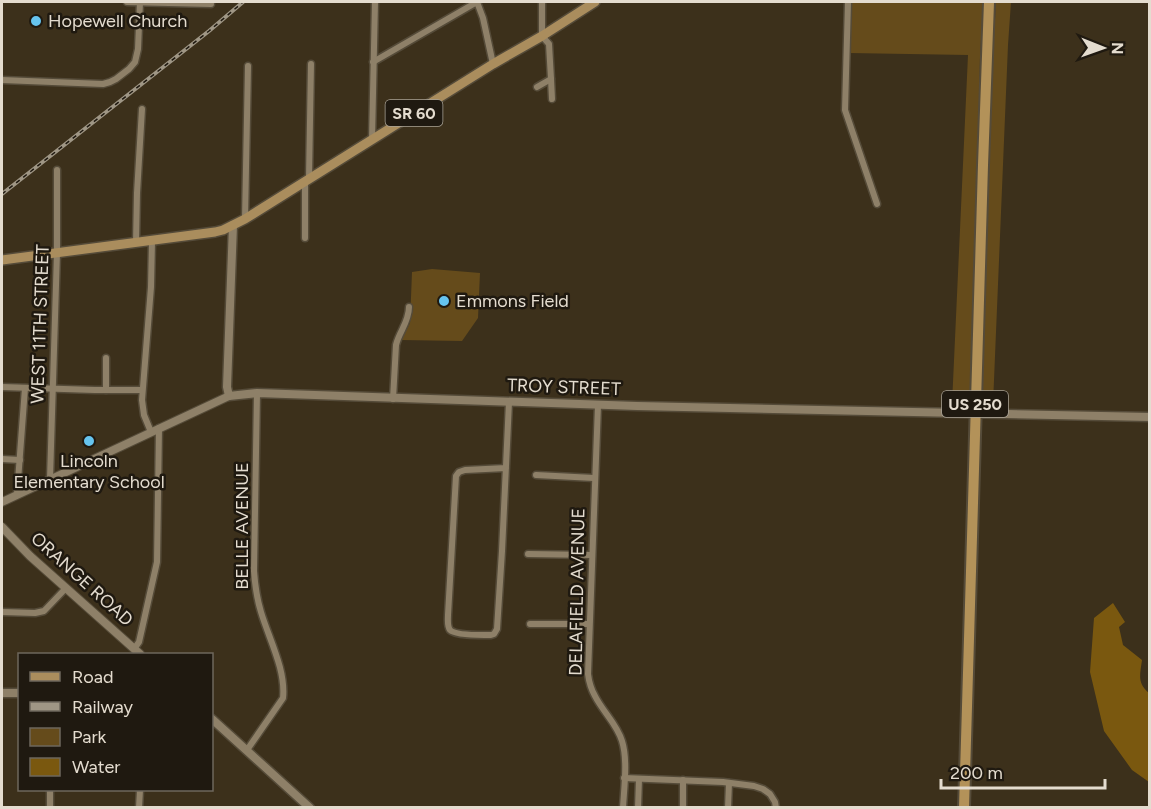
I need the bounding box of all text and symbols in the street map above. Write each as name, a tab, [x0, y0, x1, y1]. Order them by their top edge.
place label: Hopewell Church	[48, 10, 187, 32]
marker: Hopewell Church	[29, 14, 43, 28]
north arrow	[1073, 18, 1133, 78]
text: N	[1108, 42, 1127, 55]
road number: SR 60	[386, 100, 442, 126]
street label: WEST 11TH STREET	[26, 244, 54, 404]
place label: Emmons Field	[456, 290, 569, 312]
marker: Emmons Field	[437, 294, 451, 308]
street label: TROY STREET	[507, 374, 621, 400]
road number: US 250	[942, 391, 1008, 417]
marker: Lincoln Elementary School	[82, 434, 96, 448]
place label: Lincoln Elementary School	[13, 450, 165, 493]
street label: BELLE AVENUE	[231, 462, 253, 590]
street label: DELAFIELD AVENUE	[565, 508, 589, 676]
street label: ORANGE ROAD	[26, 527, 138, 631]
legend	[18, 653, 213, 791]
text: Road	[72, 666, 113, 688]
text: Railway	[72, 696, 134, 718]
text: Park	[72, 726, 107, 748]
scale bar	[941, 752, 1104, 790]
text: Water	[72, 756, 120, 778]
text: 200 m	[950, 762, 1003, 784]

